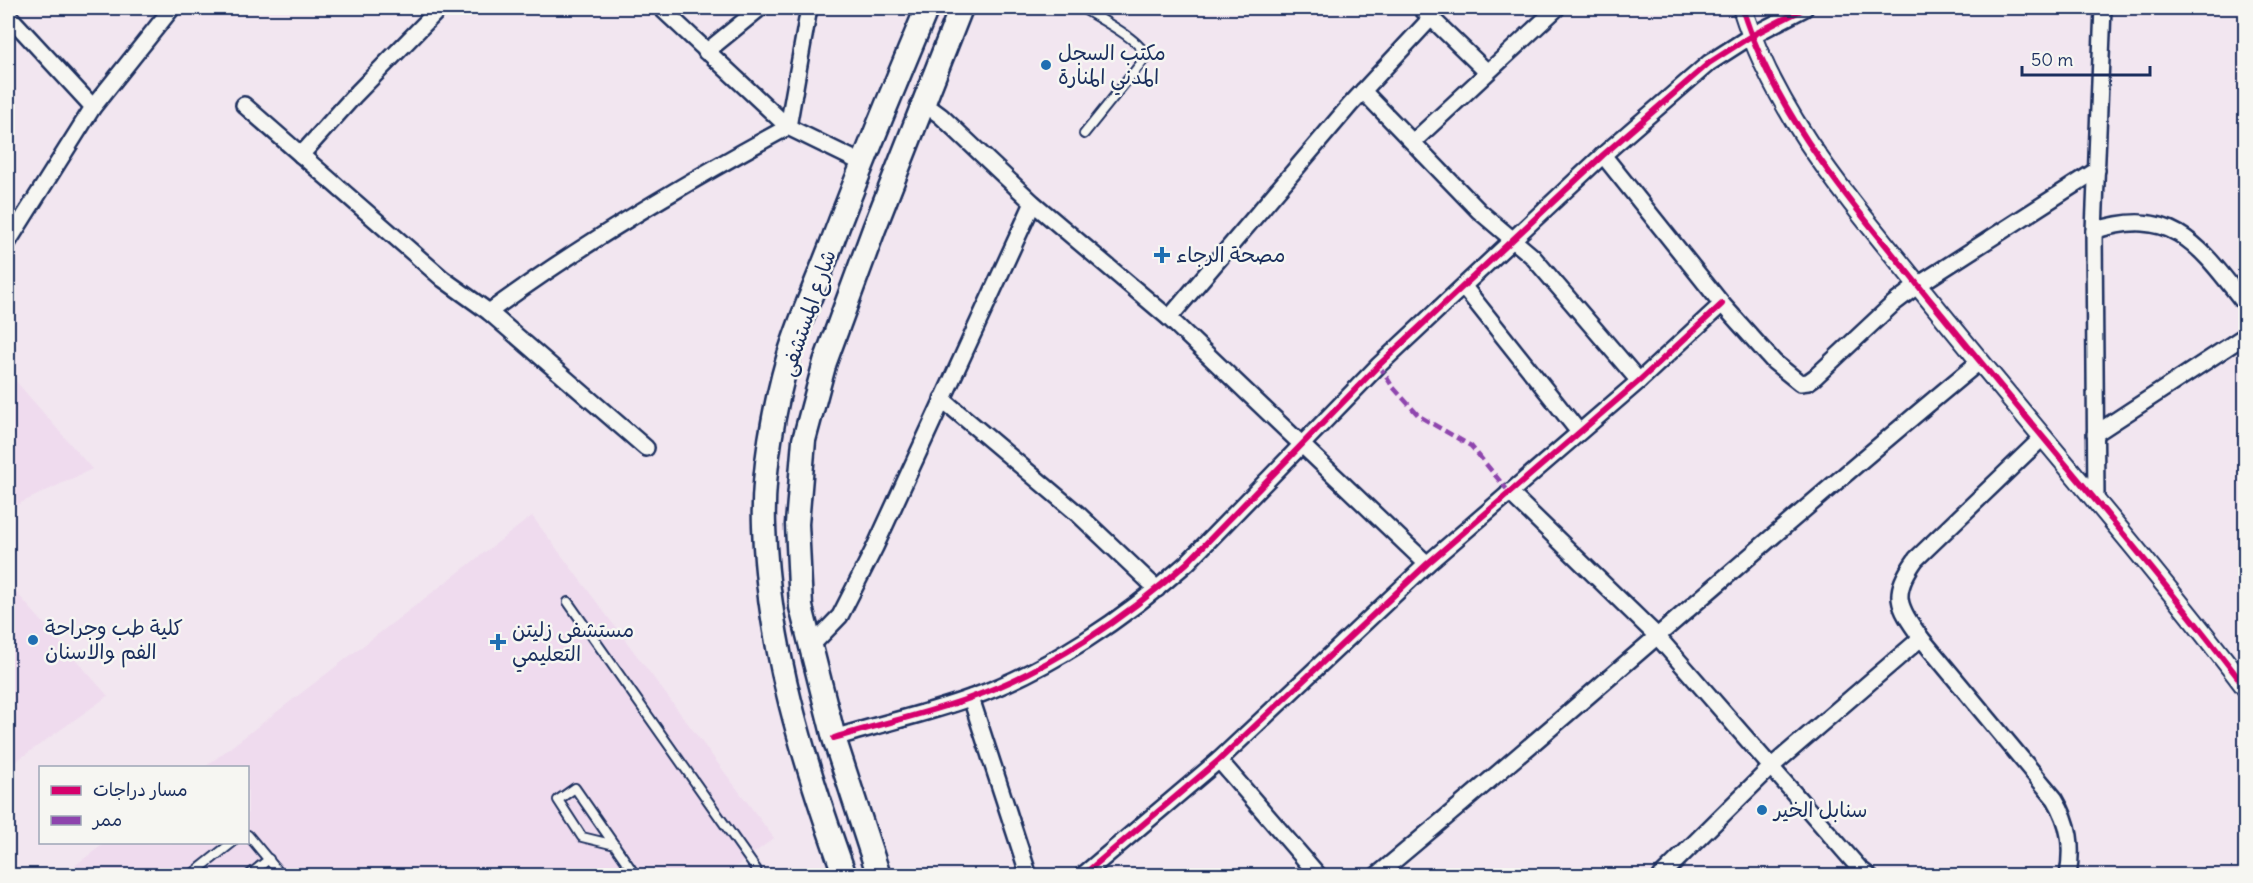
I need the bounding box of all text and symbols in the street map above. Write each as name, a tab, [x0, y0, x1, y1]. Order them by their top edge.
place label: مكتب السجل المدني المنارة	[1058, 39, 1166, 96]
scale bar	[2022, 39, 2150, 77]
text: 50 m	[2031, 48, 2073, 71]
marker: مكتب السجل المدني المنارة	[1039, 58, 1053, 72]
place label: مصحة الرجاء	[1176, 241, 1285, 268]
street label: شارع المستشفى	[773, 246, 844, 380]
marker: مصحة الرجاء	[1153, 246, 1171, 264]
place label: كلية طب وجراحة الفم والاسنان	[45, 614, 183, 668]
place label: مستشفى زليتن التعليمي	[512, 616, 634, 673]
marker: كلية طب وجراحة الفم والاسنان	[26, 633, 40, 647]
marker: مستشفى زليتن التعليمي	[489, 633, 507, 651]
legend	[39, 766, 249, 844]
text: مسار دراجات	[93, 778, 188, 801]
place label: سنابل الخير	[1772, 796, 1868, 823]
marker: سنابل الخير	[1755, 803, 1769, 817]
text: ممر	[91, 808, 122, 831]

